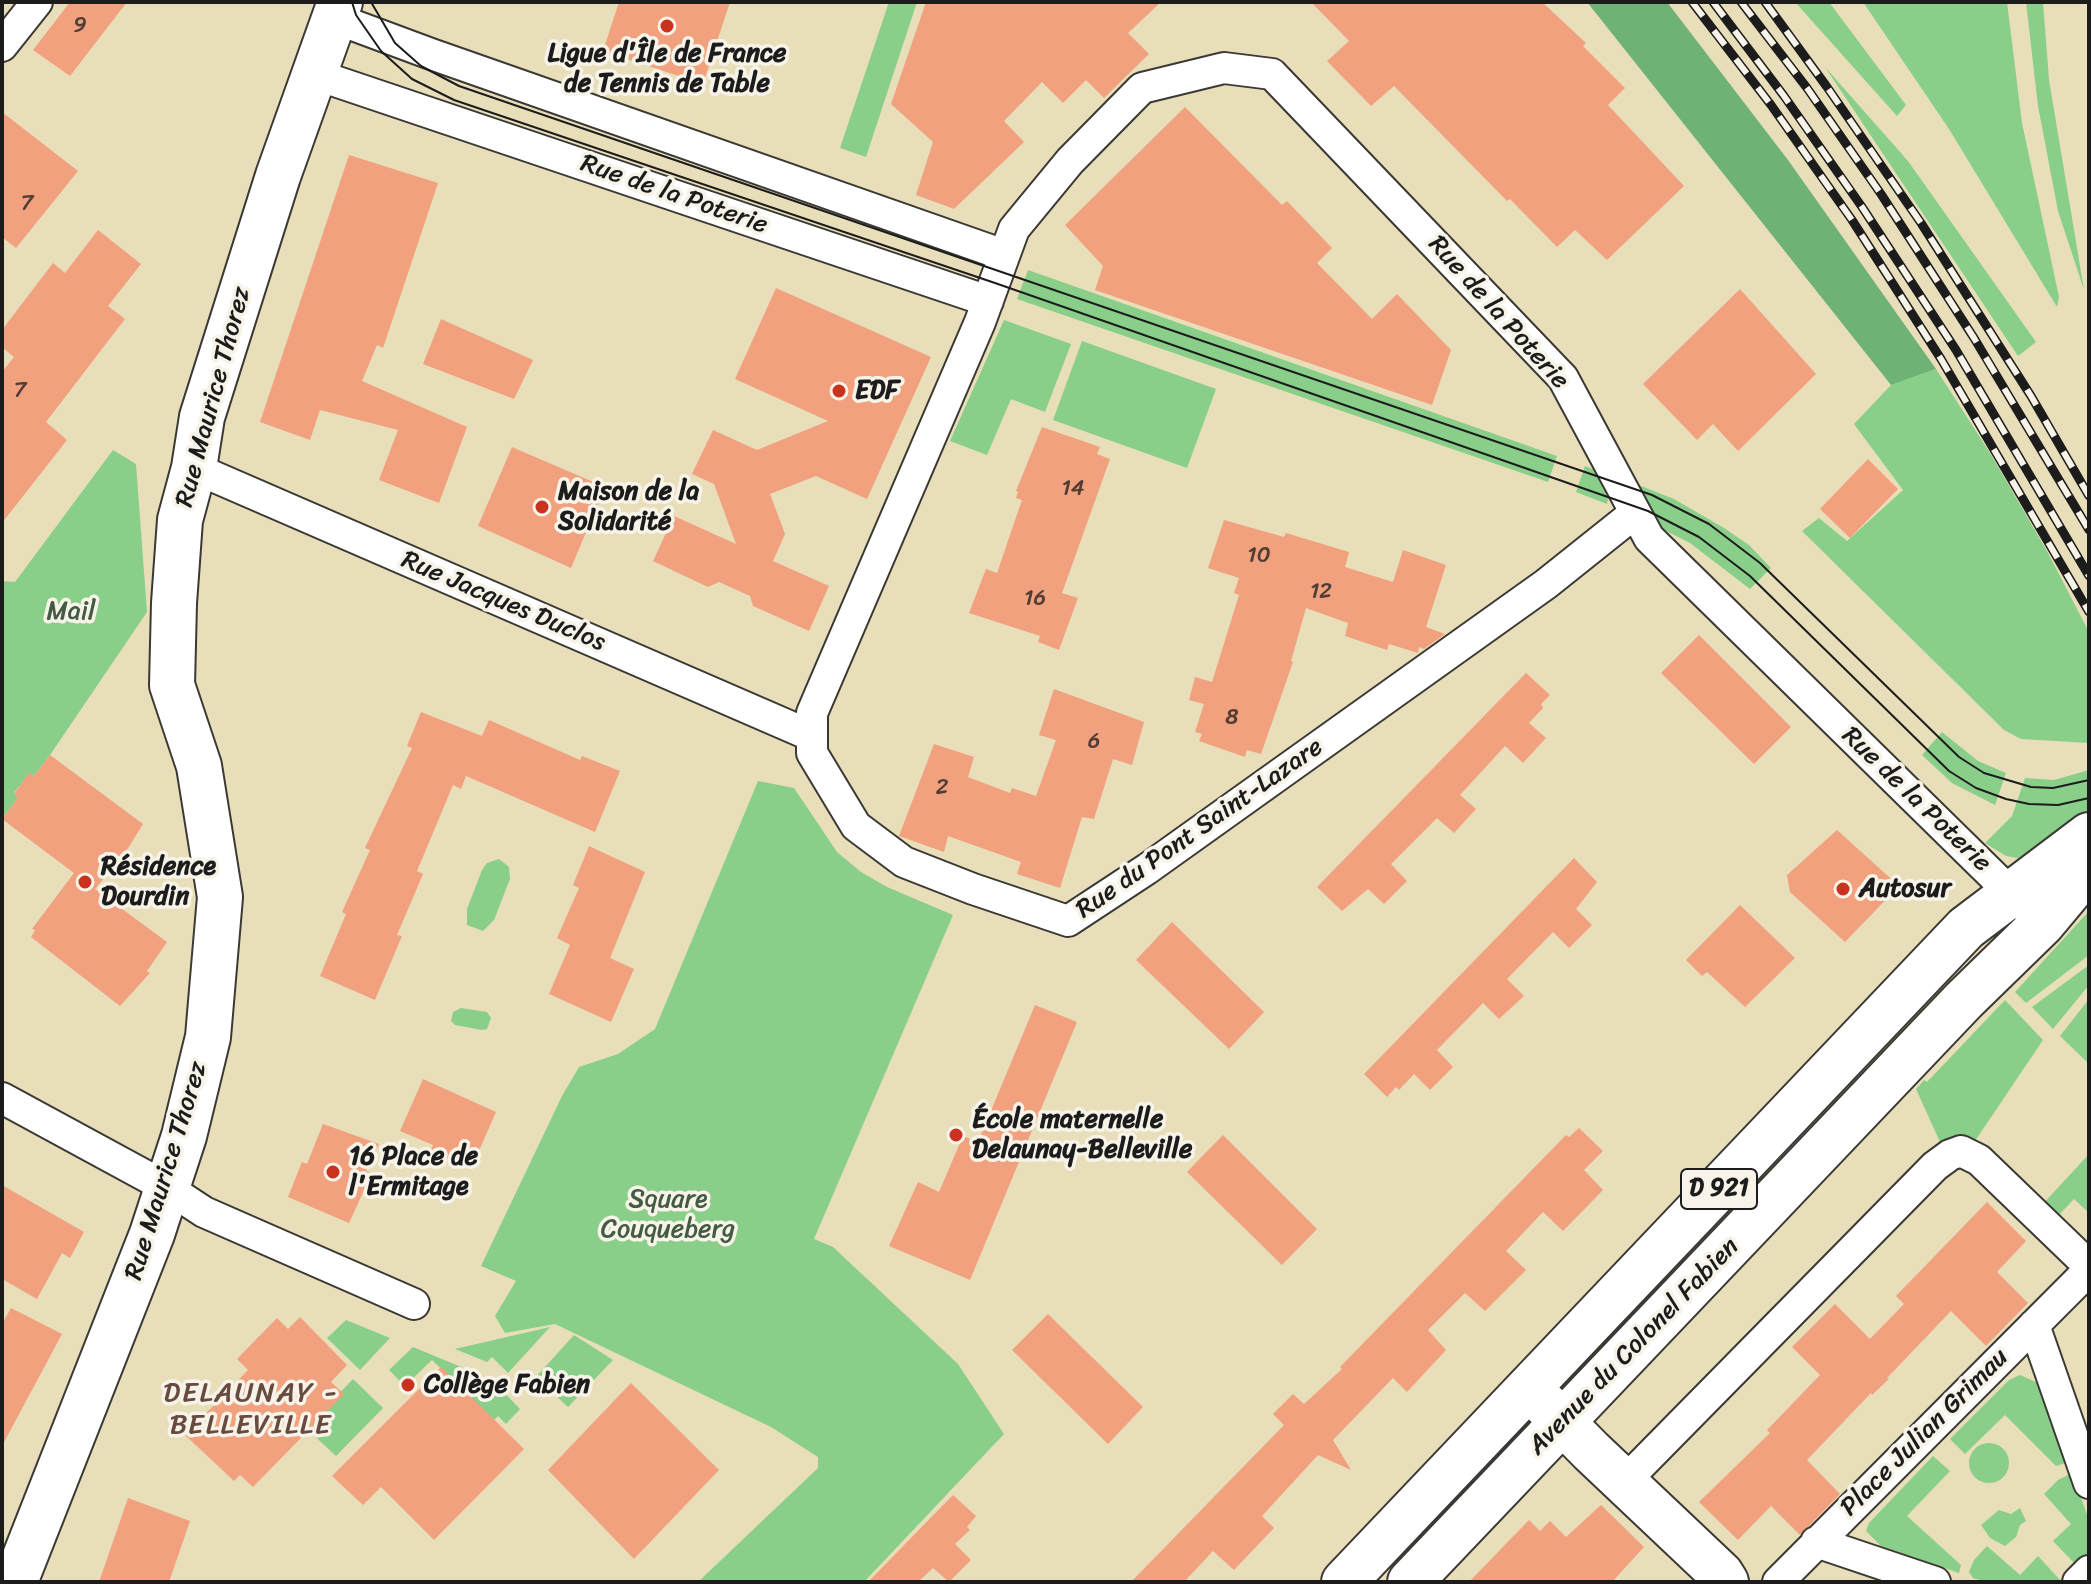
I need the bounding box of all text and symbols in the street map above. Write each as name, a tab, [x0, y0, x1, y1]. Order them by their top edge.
house number: 9	[73, 13, 87, 39]
marker: Ligue d'Île de France de Tennis de Table	[658, 17, 676, 35]
place label: Ligue d'Île de France de Tennis de Table	[548, 38, 786, 100]
street label: Rue de la Poterie	[576, 148, 772, 242]
house number: 7	[21, 191, 33, 217]
street label: Rue de la Poterie	[1421, 230, 1575, 396]
street label: Rue Maurice Thorez	[170, 284, 258, 510]
place label: EDF	[855, 375, 899, 407]
house number: 7	[14, 378, 26, 404]
marker: EDF	[830, 382, 848, 400]
place label: Maison de la Solidarité	[558, 476, 699, 538]
house number: 14	[1061, 476, 1085, 502]
marker: Maison de la Solidarité	[533, 498, 551, 516]
house number: 10	[1247, 543, 1271, 569]
street label: Rue Jacques Duclos	[396, 545, 610, 659]
house number: 12	[1310, 579, 1332, 605]
house number: 16	[1024, 586, 1046, 612]
park label: Mail	[47, 596, 95, 628]
house number: 8	[1225, 705, 1239, 731]
street label: Rue de la Poterie	[1835, 721, 1997, 879]
house number: 6	[1088, 729, 1100, 755]
street label: Rue du Pont Saint-Lazare	[1071, 732, 1329, 926]
house number: 2	[936, 775, 948, 801]
place label: Résidence Dourdin	[101, 851, 216, 912]
marker: Résidence Dourdin	[76, 873, 94, 891]
place label: Autosur	[1859, 873, 1951, 905]
marker: Autosur	[1834, 880, 1852, 898]
street label: Rue Maurice Thorez	[119, 1058, 215, 1284]
place label: École maternelle Delaunay-Belleville	[972, 1104, 1192, 1166]
marker: École maternelle Delaunay-Belleville	[947, 1126, 965, 1144]
place label: 16 Place de l'Ermitage	[349, 1141, 478, 1202]
marker: 16 Place de l'Ermitage	[324, 1163, 342, 1181]
road number: D 921	[1681, 1169, 1757, 1209]
park label: Square Couqueberg	[601, 1184, 735, 1246]
street label: Avenue du Colonel Fabien	[1522, 1232, 1746, 1462]
street label: Place Julian Grimau	[1834, 1342, 2016, 1524]
place label: Collège Fabien	[424, 1369, 590, 1401]
marker: Collège Fabien	[399, 1376, 417, 1394]
district label: DELAUNAY - BELLEVILLE	[163, 1377, 339, 1443]

